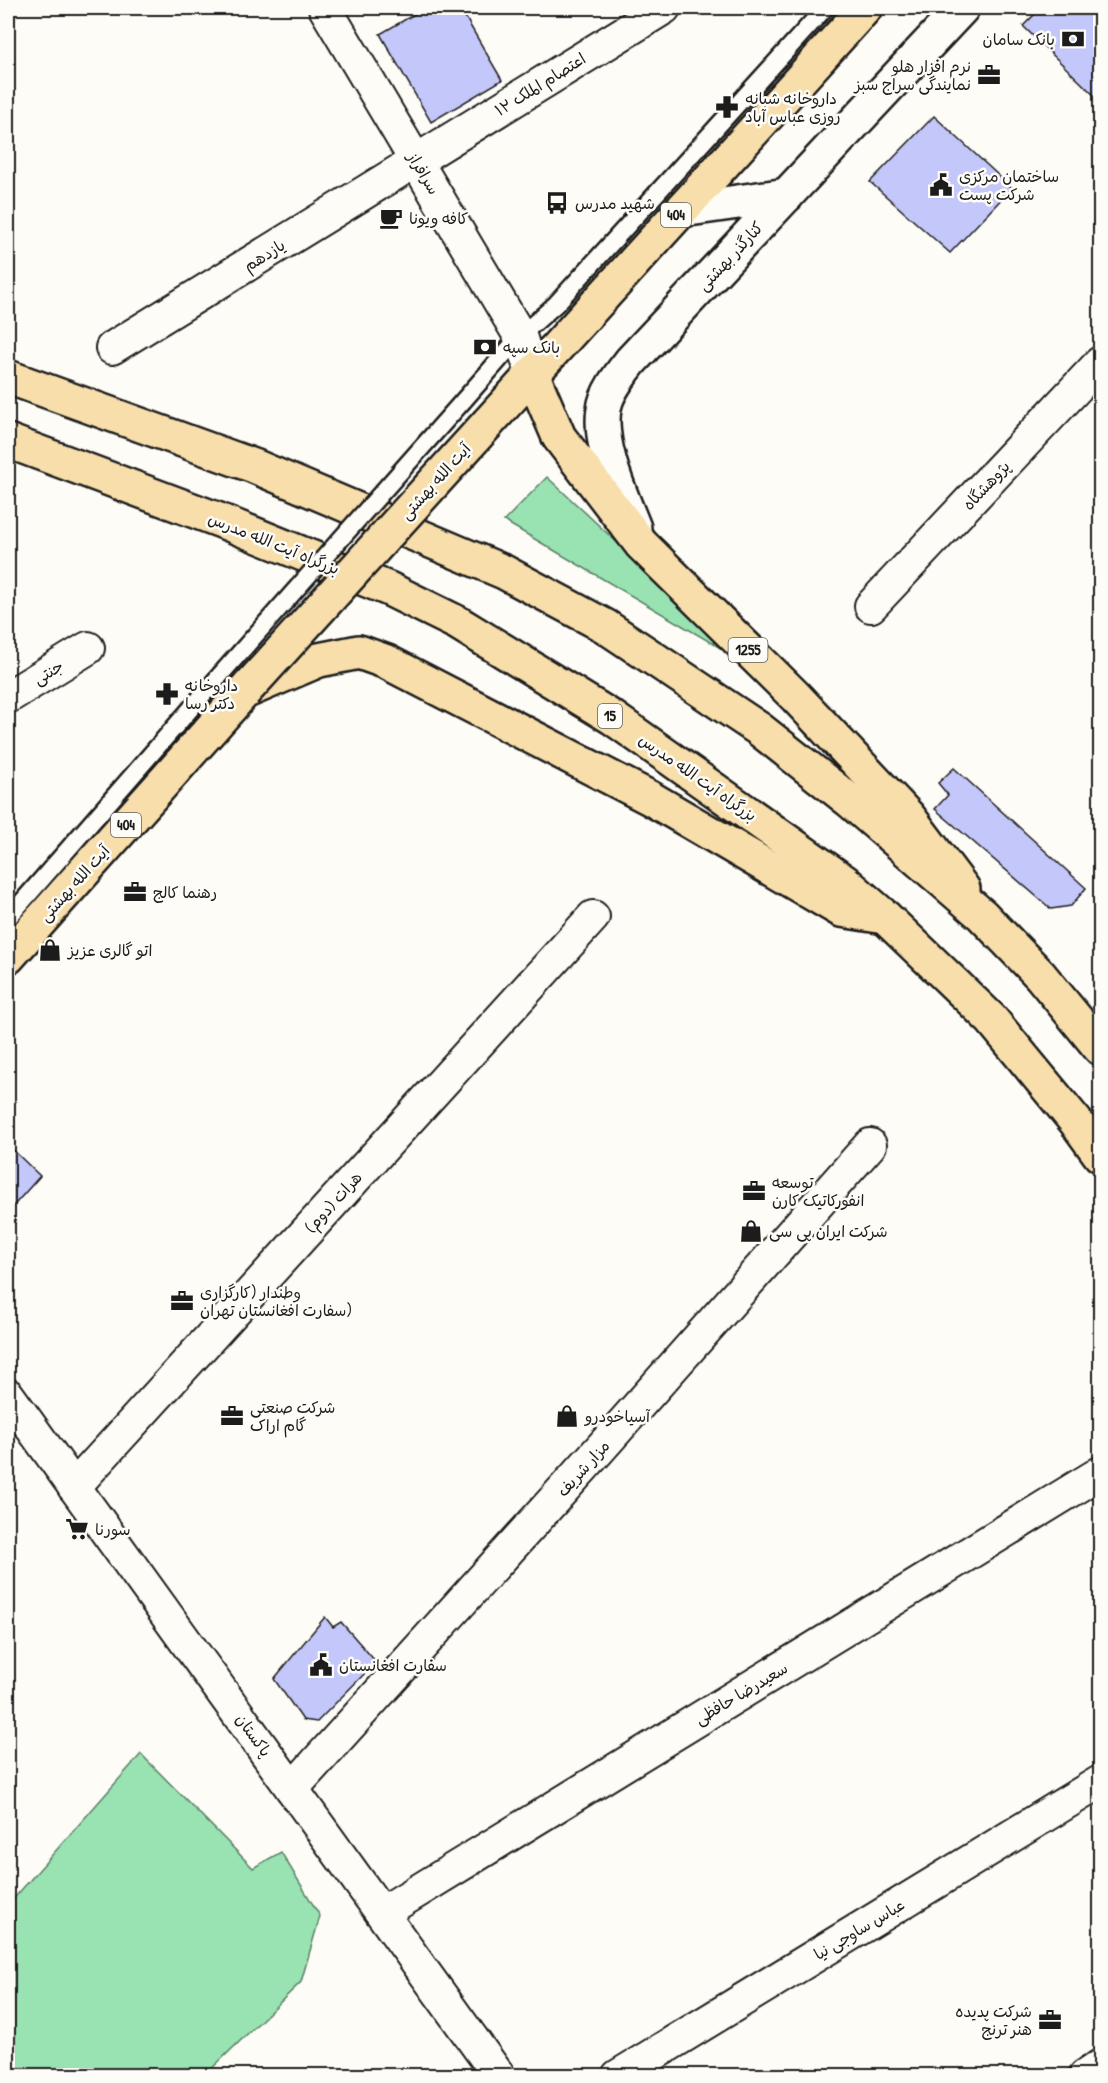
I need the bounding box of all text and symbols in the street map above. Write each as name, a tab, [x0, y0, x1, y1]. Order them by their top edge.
bank icon: بانک سامان	[1060, 26, 1086, 52]
place label: بانک سامان	[983, 28, 1055, 50]
street label: اعتصام الملک ۱۲	[490, 47, 591, 122]
place label: نرم افزار هلو نمایندگی سراج‌ سبز	[852, 55, 971, 95]
office icon: نرم افزار هلو نمایندگی سراج‌ سبز	[976, 62, 1002, 88]
place label: داروخانه شبانه روزی عباس آباد	[745, 87, 841, 127]
pharmacy icon: داروخانه شبانه روزی عباس آباد	[714, 94, 740, 120]
street label: سرافراز	[402, 146, 445, 198]
place label: ساختمان مرکزی شرکت پست	[959, 165, 1059, 205]
public building icon: ساختمان مرکزی شرکت پست	[928, 172, 954, 198]
bus stop icon: شهید مدرس	[544, 190, 570, 216]
place label: شهید مدرس	[575, 192, 655, 214]
road number: 404	[661, 203, 691, 227]
cafe icon: کافه ویونا	[378, 205, 404, 231]
place label: کافه ویونا	[409, 207, 468, 229]
street label: کنارگذر بهشتی	[692, 216, 768, 295]
street label: یازدهم	[239, 234, 290, 278]
bank icon: بانک سپه	[472, 334, 498, 360]
place label: بانک سپه	[503, 336, 560, 358]
street label: آیت الله بهشتی	[395, 437, 476, 524]
street label: پژوهشگاه	[957, 455, 1015, 515]
street label: بزرگراه آیت الله مدرس	[205, 507, 343, 579]
road number: 1255	[728, 638, 768, 662]
street label: جنتی	[29, 654, 67, 690]
place label: داروخانه دکتر رسا	[185, 674, 238, 714]
pharmacy icon: داروخانه دکتر رسا	[154, 681, 180, 707]
road number: 15	[598, 704, 622, 728]
street label: بزرگراه آیت الله مدرس	[635, 728, 761, 826]
road number: 404	[111, 813, 141, 837]
street label: آیت الله بهشتی	[34, 839, 115, 926]
office icon: رهنما کالج	[122, 879, 148, 905]
place label: رهنما کالج	[153, 881, 217, 903]
shop icon: اتو گالری عزیز	[37, 937, 63, 963]
place label: اتو گالری عزیز	[66, 939, 152, 961]
street label: هرات (دوم)	[299, 1166, 368, 1239]
place label: توسعه انفورکاتیک کارن	[772, 1171, 864, 1211]
office icon: توسعه انفورکاتیک کارن	[741, 1178, 767, 1204]
shop icon: شرکت ایران پی سی	[738, 1218, 764, 1244]
place label: شرکت ایران پی سی	[769, 1220, 888, 1242]
place label: وطندار (کارگزاری سفارت افغانستان تهران)	[200, 1281, 352, 1321]
office icon: وطندار (کارگزاری سفارت افغانستان تهران)	[169, 1288, 195, 1314]
place label: شرکت صنعتی گام اراک	[250, 1396, 335, 1438]
office icon: شرکت صنعتی گام اراک	[219, 1403, 245, 1429]
shop icon: آسیاخودرو	[554, 1403, 580, 1429]
place label: آسیاخودرو	[583, 1405, 651, 1427]
street label: مزار شریف	[552, 1435, 614, 1501]
supermarket icon: سورنا	[64, 1516, 90, 1542]
place label: سورنا	[95, 1518, 131, 1540]
public building icon: سفارت افغانستان	[308, 1652, 334, 1678]
place label: سفارت افغانستان	[339, 1654, 447, 1676]
street label: سعیدرضا حافظی	[690, 1657, 792, 1729]
street label: پاکستان	[231, 1709, 277, 1761]
street label: عباس ساوجی نیا	[809, 1893, 909, 1965]
place label: شرکت پدیده هنر ترنج	[955, 2000, 1032, 2040]
office icon: شرکت پدیده هنر ترنج	[1037, 2007, 1063, 2033]

